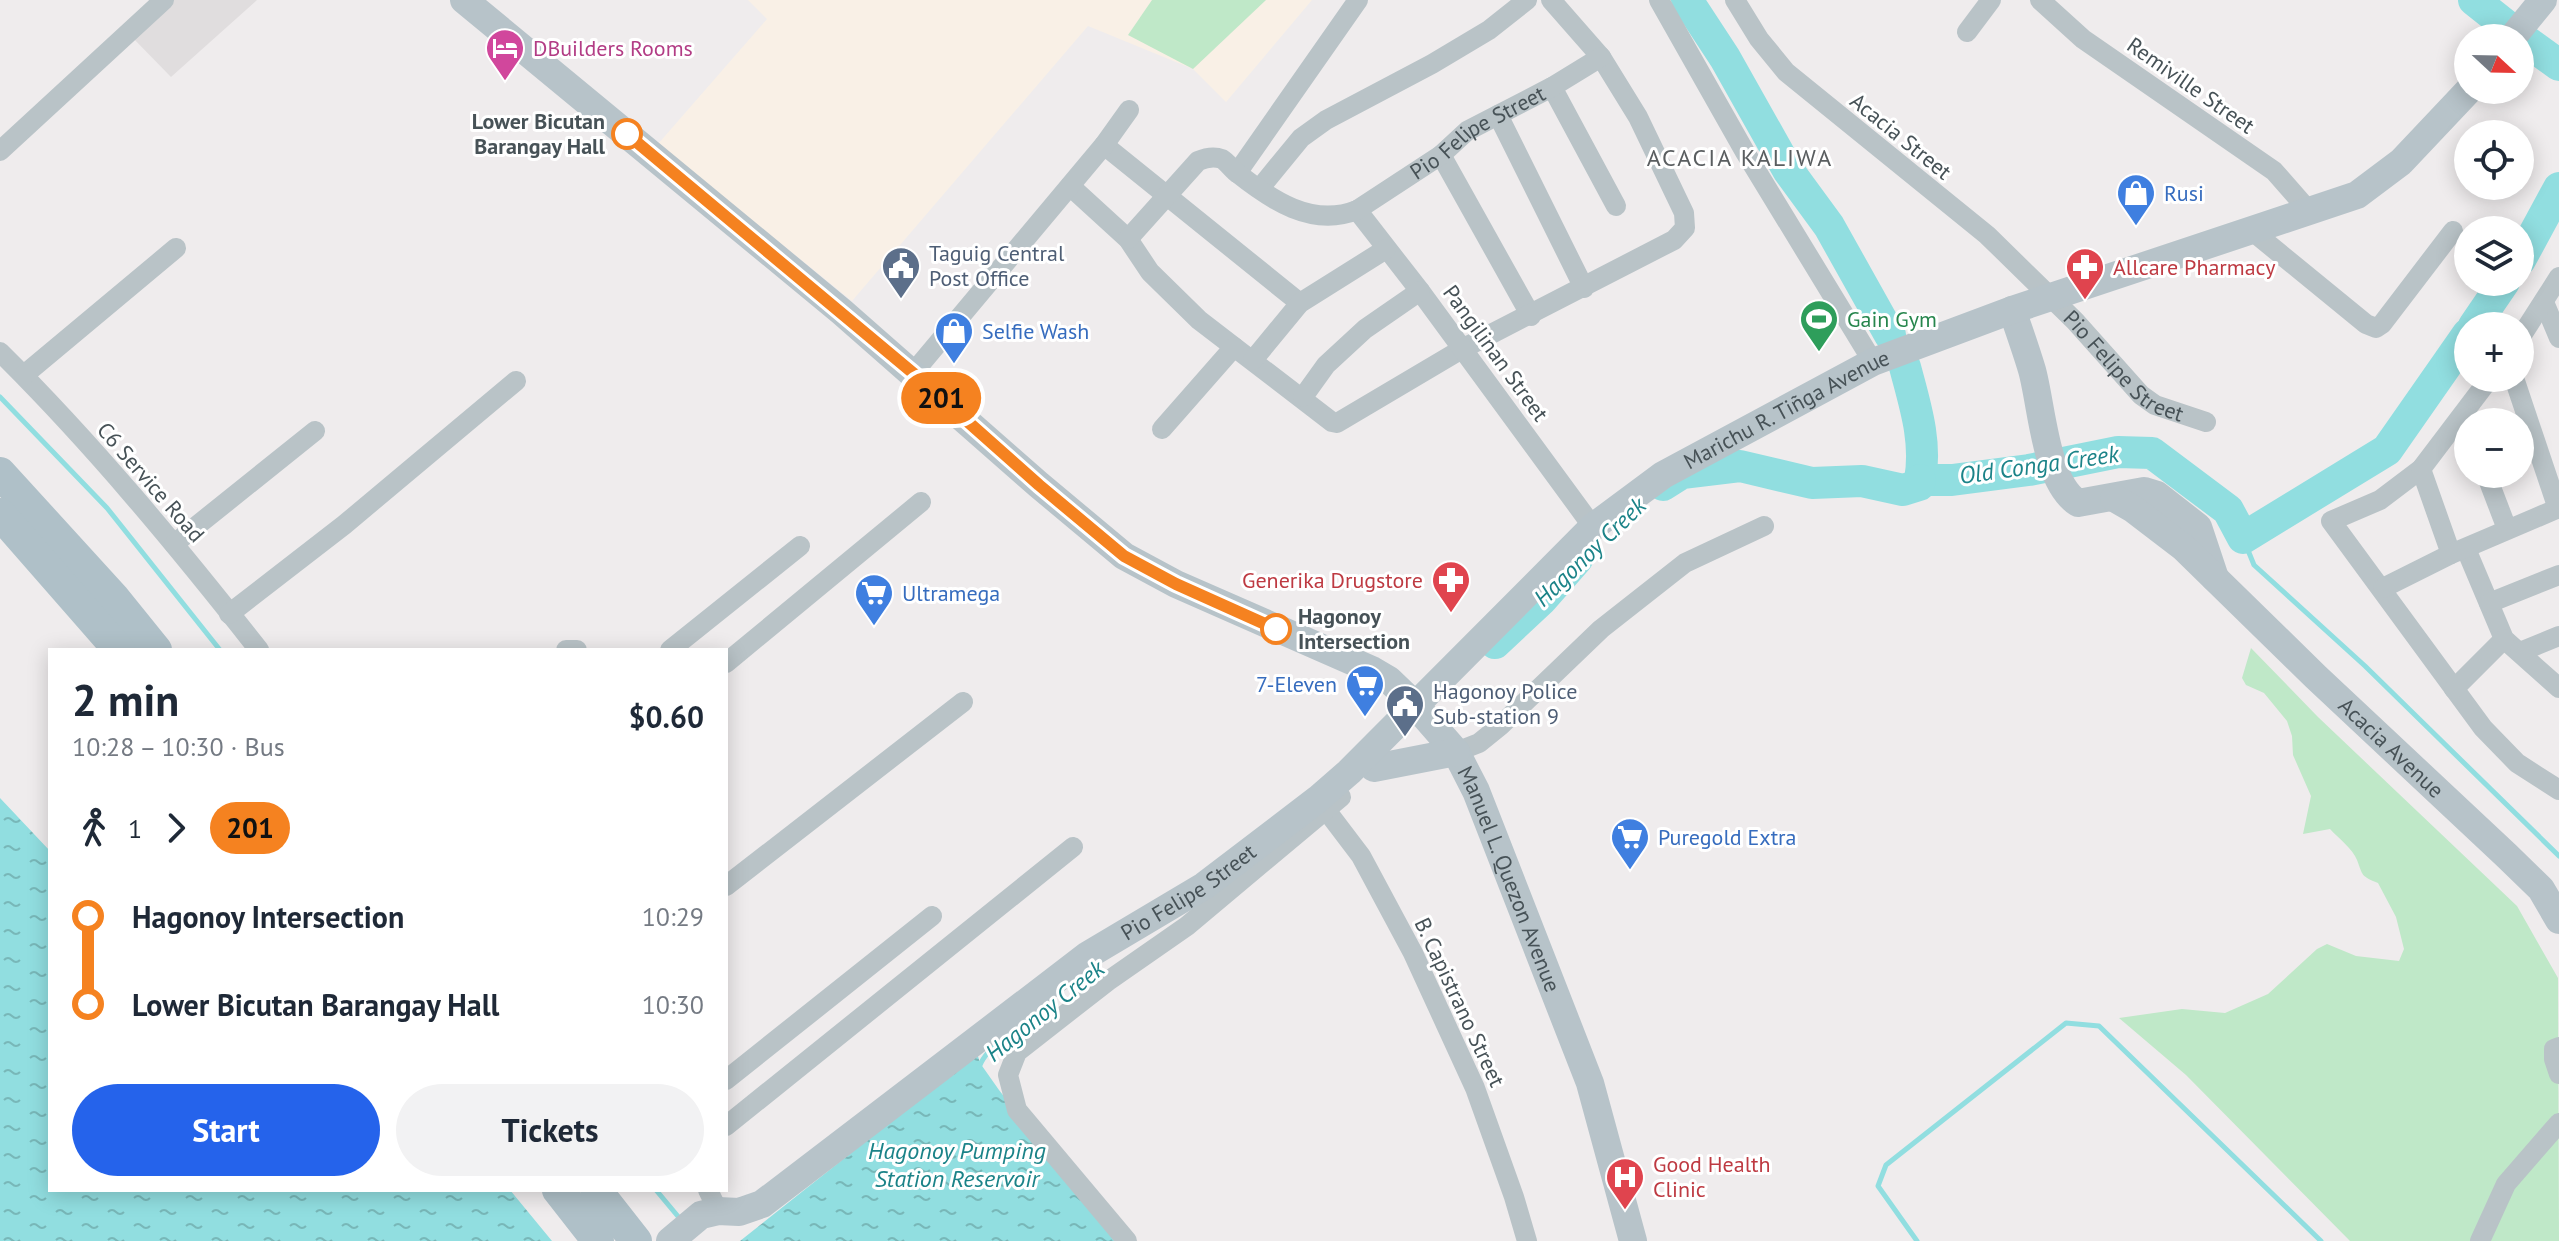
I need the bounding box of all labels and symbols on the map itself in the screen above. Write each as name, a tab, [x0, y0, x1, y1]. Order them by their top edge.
north arrow	[2454, 24, 2534, 104]
hotel icon: DBuilders Rooms	[484, 27, 526, 82]
street label: Remiville Street	[2122, 31, 2261, 140]
place label: DBuilders Rooms	[533, 34, 693, 62]
street label: Pio Felipe Street	[1404, 79, 1550, 186]
street label: Acacia Street	[1845, 87, 1958, 186]
place label: Lower Bicutan Barangay Hall	[472, 107, 606, 160]
marker: Lower Bicutan Barangay Hall	[612, 119, 642, 149]
district label: ACACIA KALIWA	[1647, 142, 1833, 173]
shop icon: Rusi	[2115, 172, 2157, 227]
place label: Rusi	[2164, 179, 2204, 207]
place label: Taguig Central Post Office	[929, 239, 1065, 292]
public building icon: Taguig Central Post Office	[880, 245, 922, 300]
pharmacy icon: Allcare Pharmacy	[2064, 246, 2106, 301]
place label: Allcare Pharmacy	[2113, 253, 2276, 281]
street label: Pangilinan Street	[1437, 279, 1555, 427]
sports icon: Gain Gym	[1798, 298, 1840, 353]
street label: Pio Felipe Street	[2058, 304, 2188, 428]
place label: Gain Gym	[1847, 305, 1937, 333]
shop icon: Selfie Wash	[933, 310, 975, 365]
place label: Selfie Wash	[982, 317, 1089, 345]
street label: Marichu R. Tiñga Avenue	[1679, 343, 1893, 475]
line badge: 201	[895, 372, 987, 424]
street label: C6 Service Road	[91, 416, 211, 548]
water label: Old Conga Creek	[1957, 438, 2122, 491]
water label: Hagonoy Creek	[1527, 489, 1653, 613]
pharmacy icon: Generika Drugstore	[1430, 559, 1472, 614]
place label: Generika Drugstore	[1242, 566, 1423, 594]
supermarket icon: Ultramega	[853, 572, 895, 627]
place label: Ultramega	[902, 579, 1000, 607]
place label: Hagonoy Intersection	[1298, 602, 1410, 655]
marker: Hagonoy Intersection	[1261, 614, 1291, 644]
supermarket icon: 7-Eleven	[1344, 663, 1386, 718]
place label: 7-Eleven	[1256, 670, 1337, 698]
place label: Hagonoy Police Sub-station 9	[1433, 677, 1577, 730]
public building icon: Hagonoy Police Sub-station 9	[1384, 683, 1426, 738]
street label: Acacia Avenue	[2333, 692, 2450, 804]
street label: Manuel L. Quezon Avenue	[1451, 761, 1567, 996]
supermarket icon: Puregold Extra	[1609, 816, 1651, 871]
place label: Puregold Extra	[1658, 823, 1797, 851]
street label: Pio Felipe Street	[1116, 837, 1262, 946]
street label: B. Capistrano Street	[1409, 913, 1512, 1092]
water label: Hagonoy Creek	[979, 952, 1112, 1068]
water label: Hagonoy Pumping Station Reservoir	[868, 1135, 1046, 1194]
place label: Good Health Clinic	[1653, 1150, 1771, 1203]
hospital icon: Good Health Clinic	[1604, 1156, 1646, 1211]

